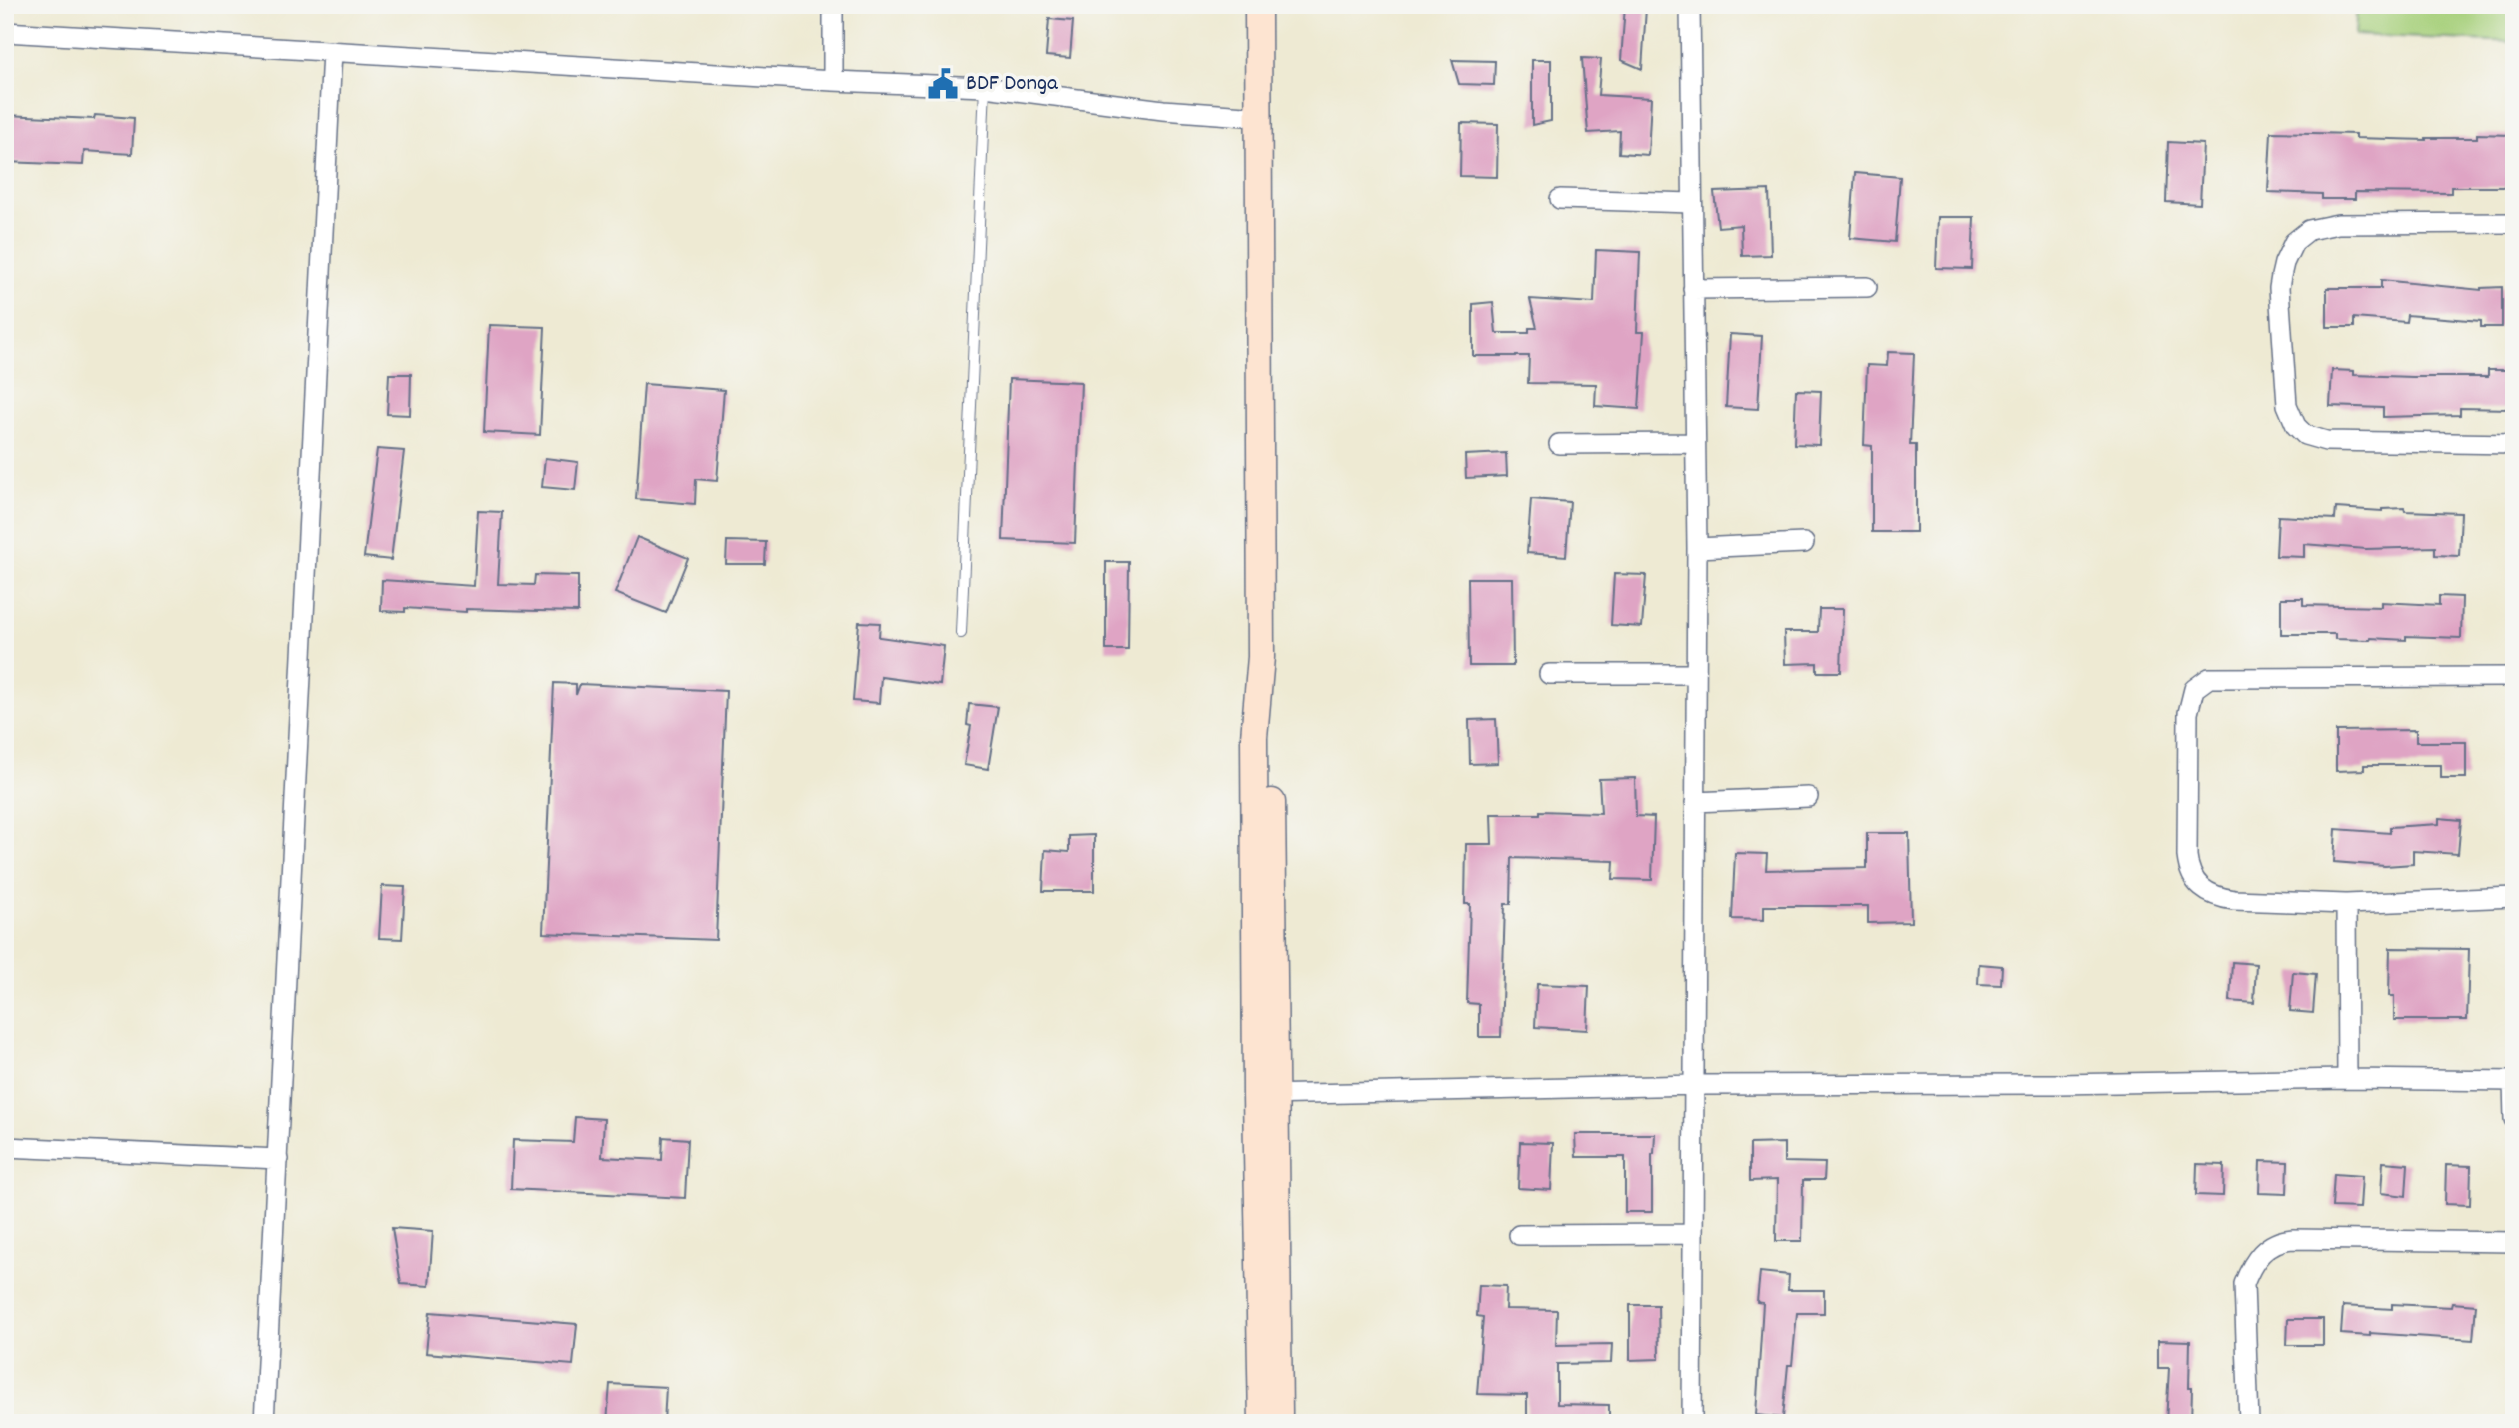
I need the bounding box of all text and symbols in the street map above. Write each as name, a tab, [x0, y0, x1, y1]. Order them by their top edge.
public building icon: BDF Donga	[926, 67, 960, 101]
place label: BDF Donga	[966, 68, 1059, 101]

